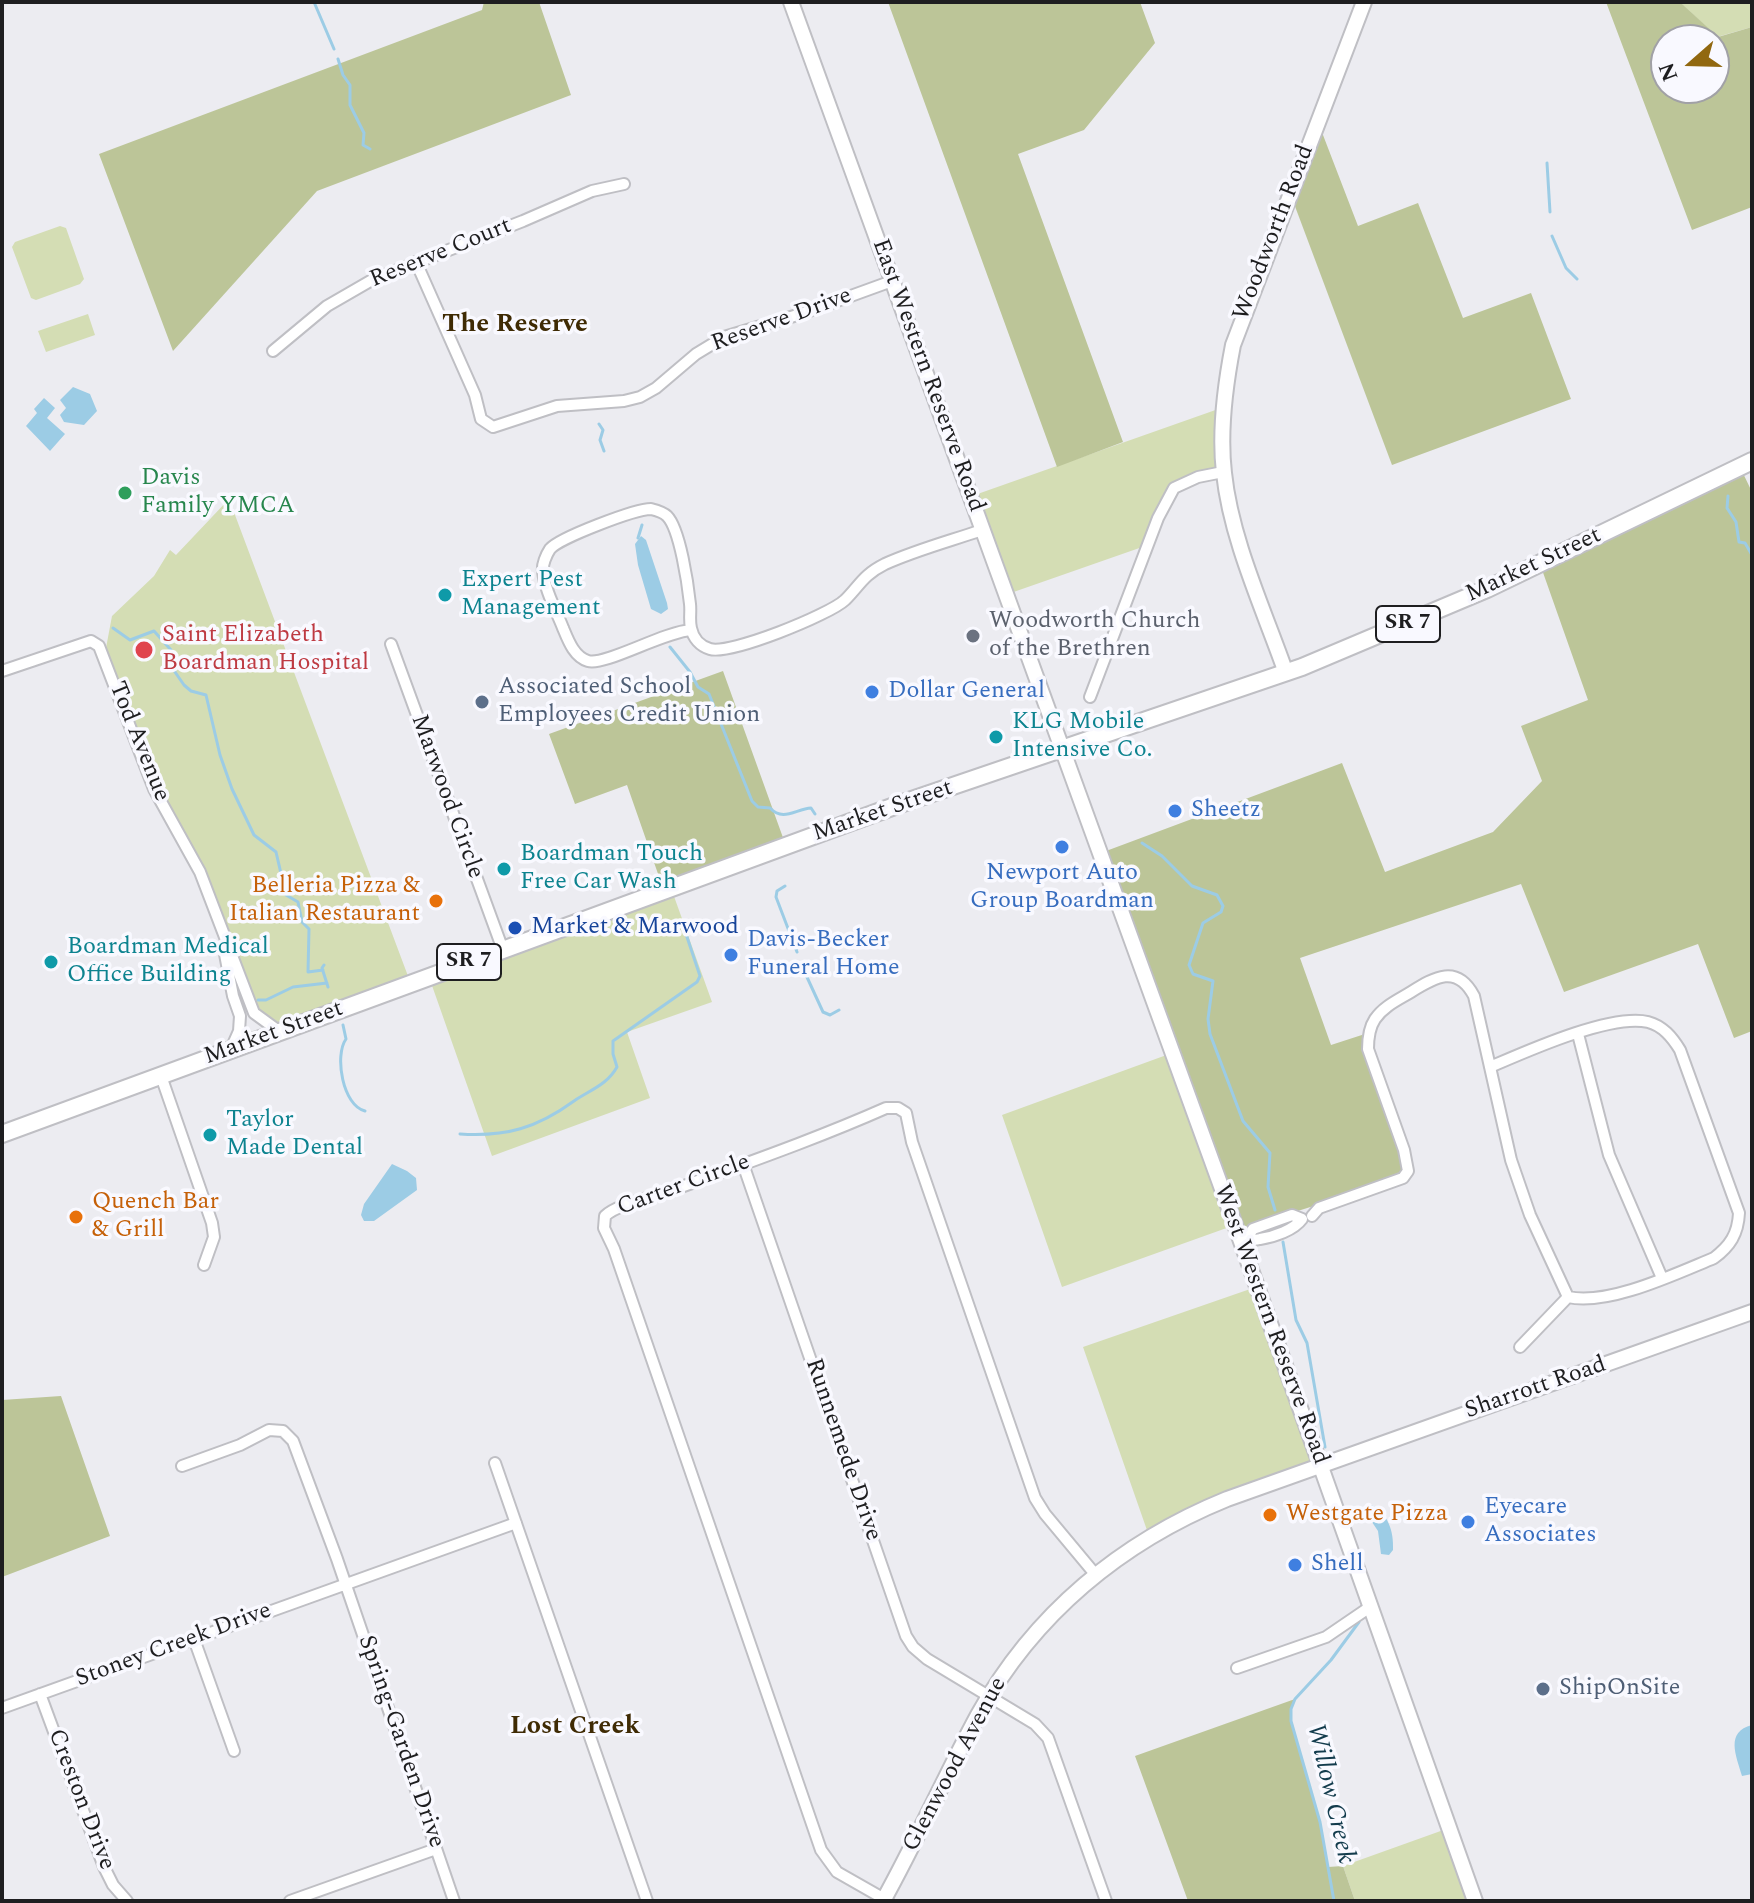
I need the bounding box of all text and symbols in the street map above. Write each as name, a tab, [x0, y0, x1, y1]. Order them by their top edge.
north arrow	[1650, 24, 1730, 104]
text: N	[1650, 58, 1687, 86]
street label: Woodworth Road	[1228, 141, 1322, 325]
street label: Reserve Court	[366, 213, 516, 295]
street label: East Western Reserve Road	[864, 235, 990, 517]
street label: Reserve Drive	[708, 282, 856, 360]
district label: The Reserve	[442, 310, 588, 342]
place label: Davis Family YMCA	[141, 465, 295, 521]
marker: Davis Family YMCA	[116, 484, 134, 502]
street label: Market Street	[1462, 522, 1606, 610]
place label: Expert Pest Management	[461, 567, 600, 623]
marker: Expert Pest Management	[436, 586, 454, 604]
road number: SR 7	[1376, 606, 1440, 642]
place label: Woodworth Church of the Brethren	[989, 608, 1201, 664]
place label: Saint Elizabeth Boardman Hospital	[162, 622, 369, 678]
marker: Woodworth Church of the Brethren	[964, 627, 982, 645]
marker: Saint Elizabeth Boardman Hospital	[133, 639, 155, 661]
place label: Associated School Employees Credit Union	[498, 674, 760, 730]
street label: Tod Avenue	[101, 678, 175, 806]
place label: Dollar General	[888, 678, 1045, 706]
marker: Dollar General	[863, 683, 881, 701]
marker: Associated School Employees Credit Union	[473, 693, 491, 711]
place label: KLG Mobile Intensive Co.	[1012, 709, 1153, 765]
street label: Marwood Circle	[403, 711, 489, 883]
marker: KLG Mobile Intensive Co.	[987, 728, 1005, 746]
street label: Market Street	[809, 775, 957, 849]
place label: Sheetz	[1191, 797, 1261, 825]
marker: Sheetz	[1166, 802, 1184, 820]
marker: Newport Auto Group Boardman	[1053, 838, 1071, 856]
place label: Boardman Touch Free Car Wash	[520, 841, 703, 897]
marker: Boardman Touch Free Car Wash	[495, 860, 513, 878]
place label: Newport Auto Group Boardman	[970, 860, 1154, 916]
place label: Belleria Pizza & Italian Restaurant	[229, 873, 420, 929]
marker: Belleria Pizza & Italian Restaurant	[427, 892, 445, 910]
place label: Market & Marwood	[531, 914, 739, 942]
marker: Market & Marwood	[506, 919, 524, 937]
place label: Davis-Becker Funeral Home	[747, 927, 900, 983]
place label: Boardman Medical Office Building	[67, 934, 269, 990]
road number: SR 7	[437, 944, 501, 980]
marker: Davis-Becker Funeral Home	[722, 946, 740, 964]
marker: Boardman Medical Office Building	[42, 953, 60, 971]
street label: Market Street	[200, 995, 348, 1073]
place label: Taylor Made Dental	[226, 1107, 363, 1163]
marker: Taylor Made Dental	[201, 1126, 219, 1144]
street label: Carter Circle	[614, 1149, 754, 1223]
street label: West Western Reserve Road	[1206, 1181, 1334, 1469]
place label: Quench Bar & Grill	[92, 1189, 219, 1245]
marker: Quench Bar & Grill	[67, 1208, 85, 1226]
street label: Sharrott Road	[1462, 1351, 1610, 1427]
street label: Runnemede Drive	[797, 1355, 887, 1545]
place label: Eyecare Associates	[1484, 1494, 1597, 1550]
place label: Westgate Pizza	[1286, 1501, 1448, 1529]
marker: Westgate Pizza	[1261, 1506, 1279, 1524]
marker: Eyecare Associates	[1459, 1513, 1477, 1531]
place label: Shell	[1311, 1551, 1363, 1579]
marker: Shell	[1286, 1556, 1304, 1574]
street label: Stoney Creek Drive	[72, 1597, 276, 1695]
street label: Spring-Garden Drive	[350, 1632, 450, 1852]
street label: Glenwood Avenue	[898, 1673, 1014, 1857]
place label: ShipOnSite	[1559, 1675, 1680, 1703]
marker: ShipOnSite	[1534, 1680, 1552, 1698]
district label: Lost Creek	[510, 1712, 640, 1744]
water label: Willow Creek	[1298, 1721, 1360, 1867]
street label: Creston Drive	[40, 1725, 120, 1875]

